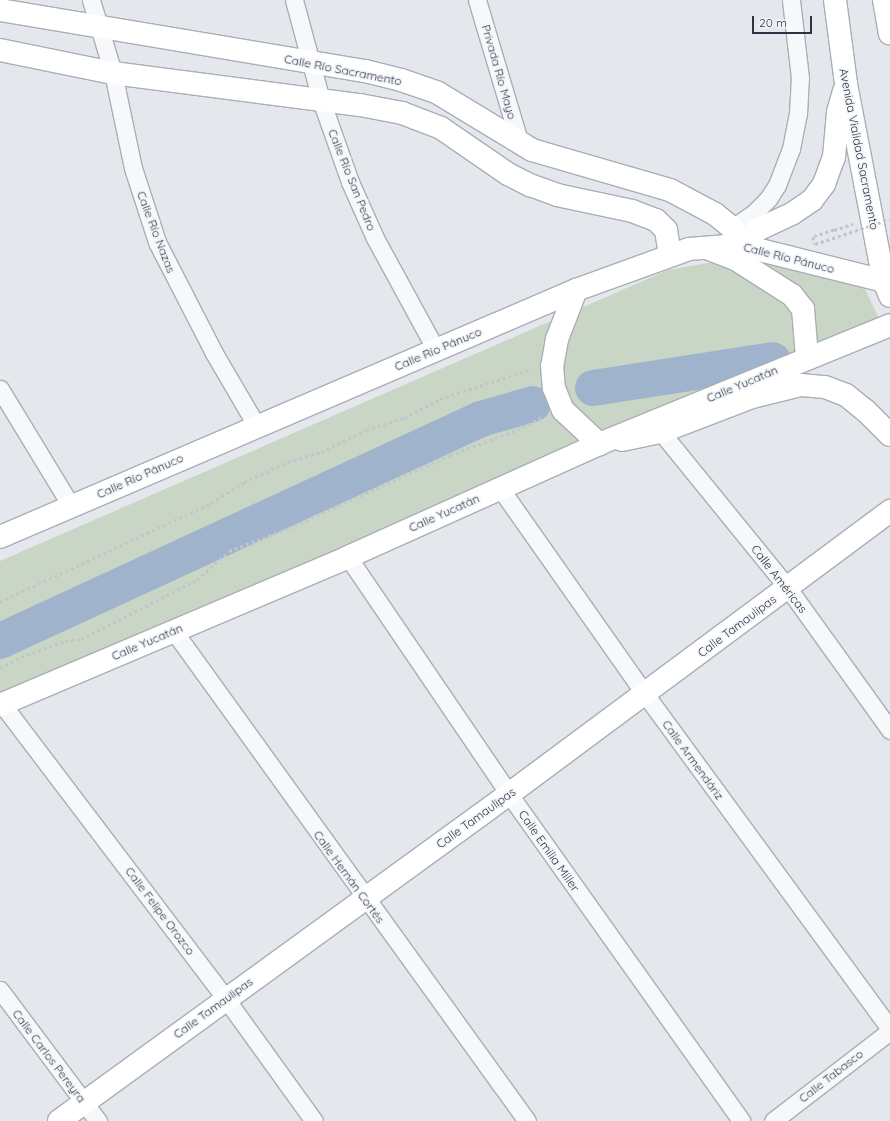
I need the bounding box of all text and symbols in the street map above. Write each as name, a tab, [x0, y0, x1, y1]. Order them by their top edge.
scale bar	[754, 8, 814, 34]
text: 20 m	[759, 15, 787, 30]
street label: Privada Río Mayo	[479, 23, 519, 121]
street label: Calle Río Sacramento	[283, 52, 403, 88]
street label: Avenida Vialidad Sacramento	[836, 67, 882, 231]
street label: Calle Río San Pedro	[325, 127, 379, 233]
street label: Calle Río Nazas	[134, 189, 178, 275]
street label: Calle Río Pánuco	[742, 240, 836, 276]
street label: Calle Río Pánuco	[392, 324, 484, 374]
street label: Calle Yucatán	[704, 363, 780, 405]
street label: Calle Río Pánuco	[94, 450, 186, 502]
street label: Calle Yucatán	[407, 491, 481, 535]
street label: Calle Américas	[748, 542, 810, 616]
street label: Calle Tamaulipas	[695, 592, 779, 660]
street label: Calle Yucatán	[109, 621, 185, 663]
street label: Calle Armendáriz	[659, 717, 727, 803]
street label: Calle Tamaulipas	[434, 784, 518, 852]
street label: Calle Emilia Miller	[516, 808, 582, 894]
street label: Calle Hernán Cortés	[311, 828, 387, 926]
street label: Calle Felipe Orozco	[122, 864, 198, 958]
street label: Calle Tamaulipas	[171, 974, 255, 1042]
street label: Calle Carlos Pereyra	[9, 1007, 89, 1105]
street label: Calle Tabasco	[796, 1046, 866, 1106]

